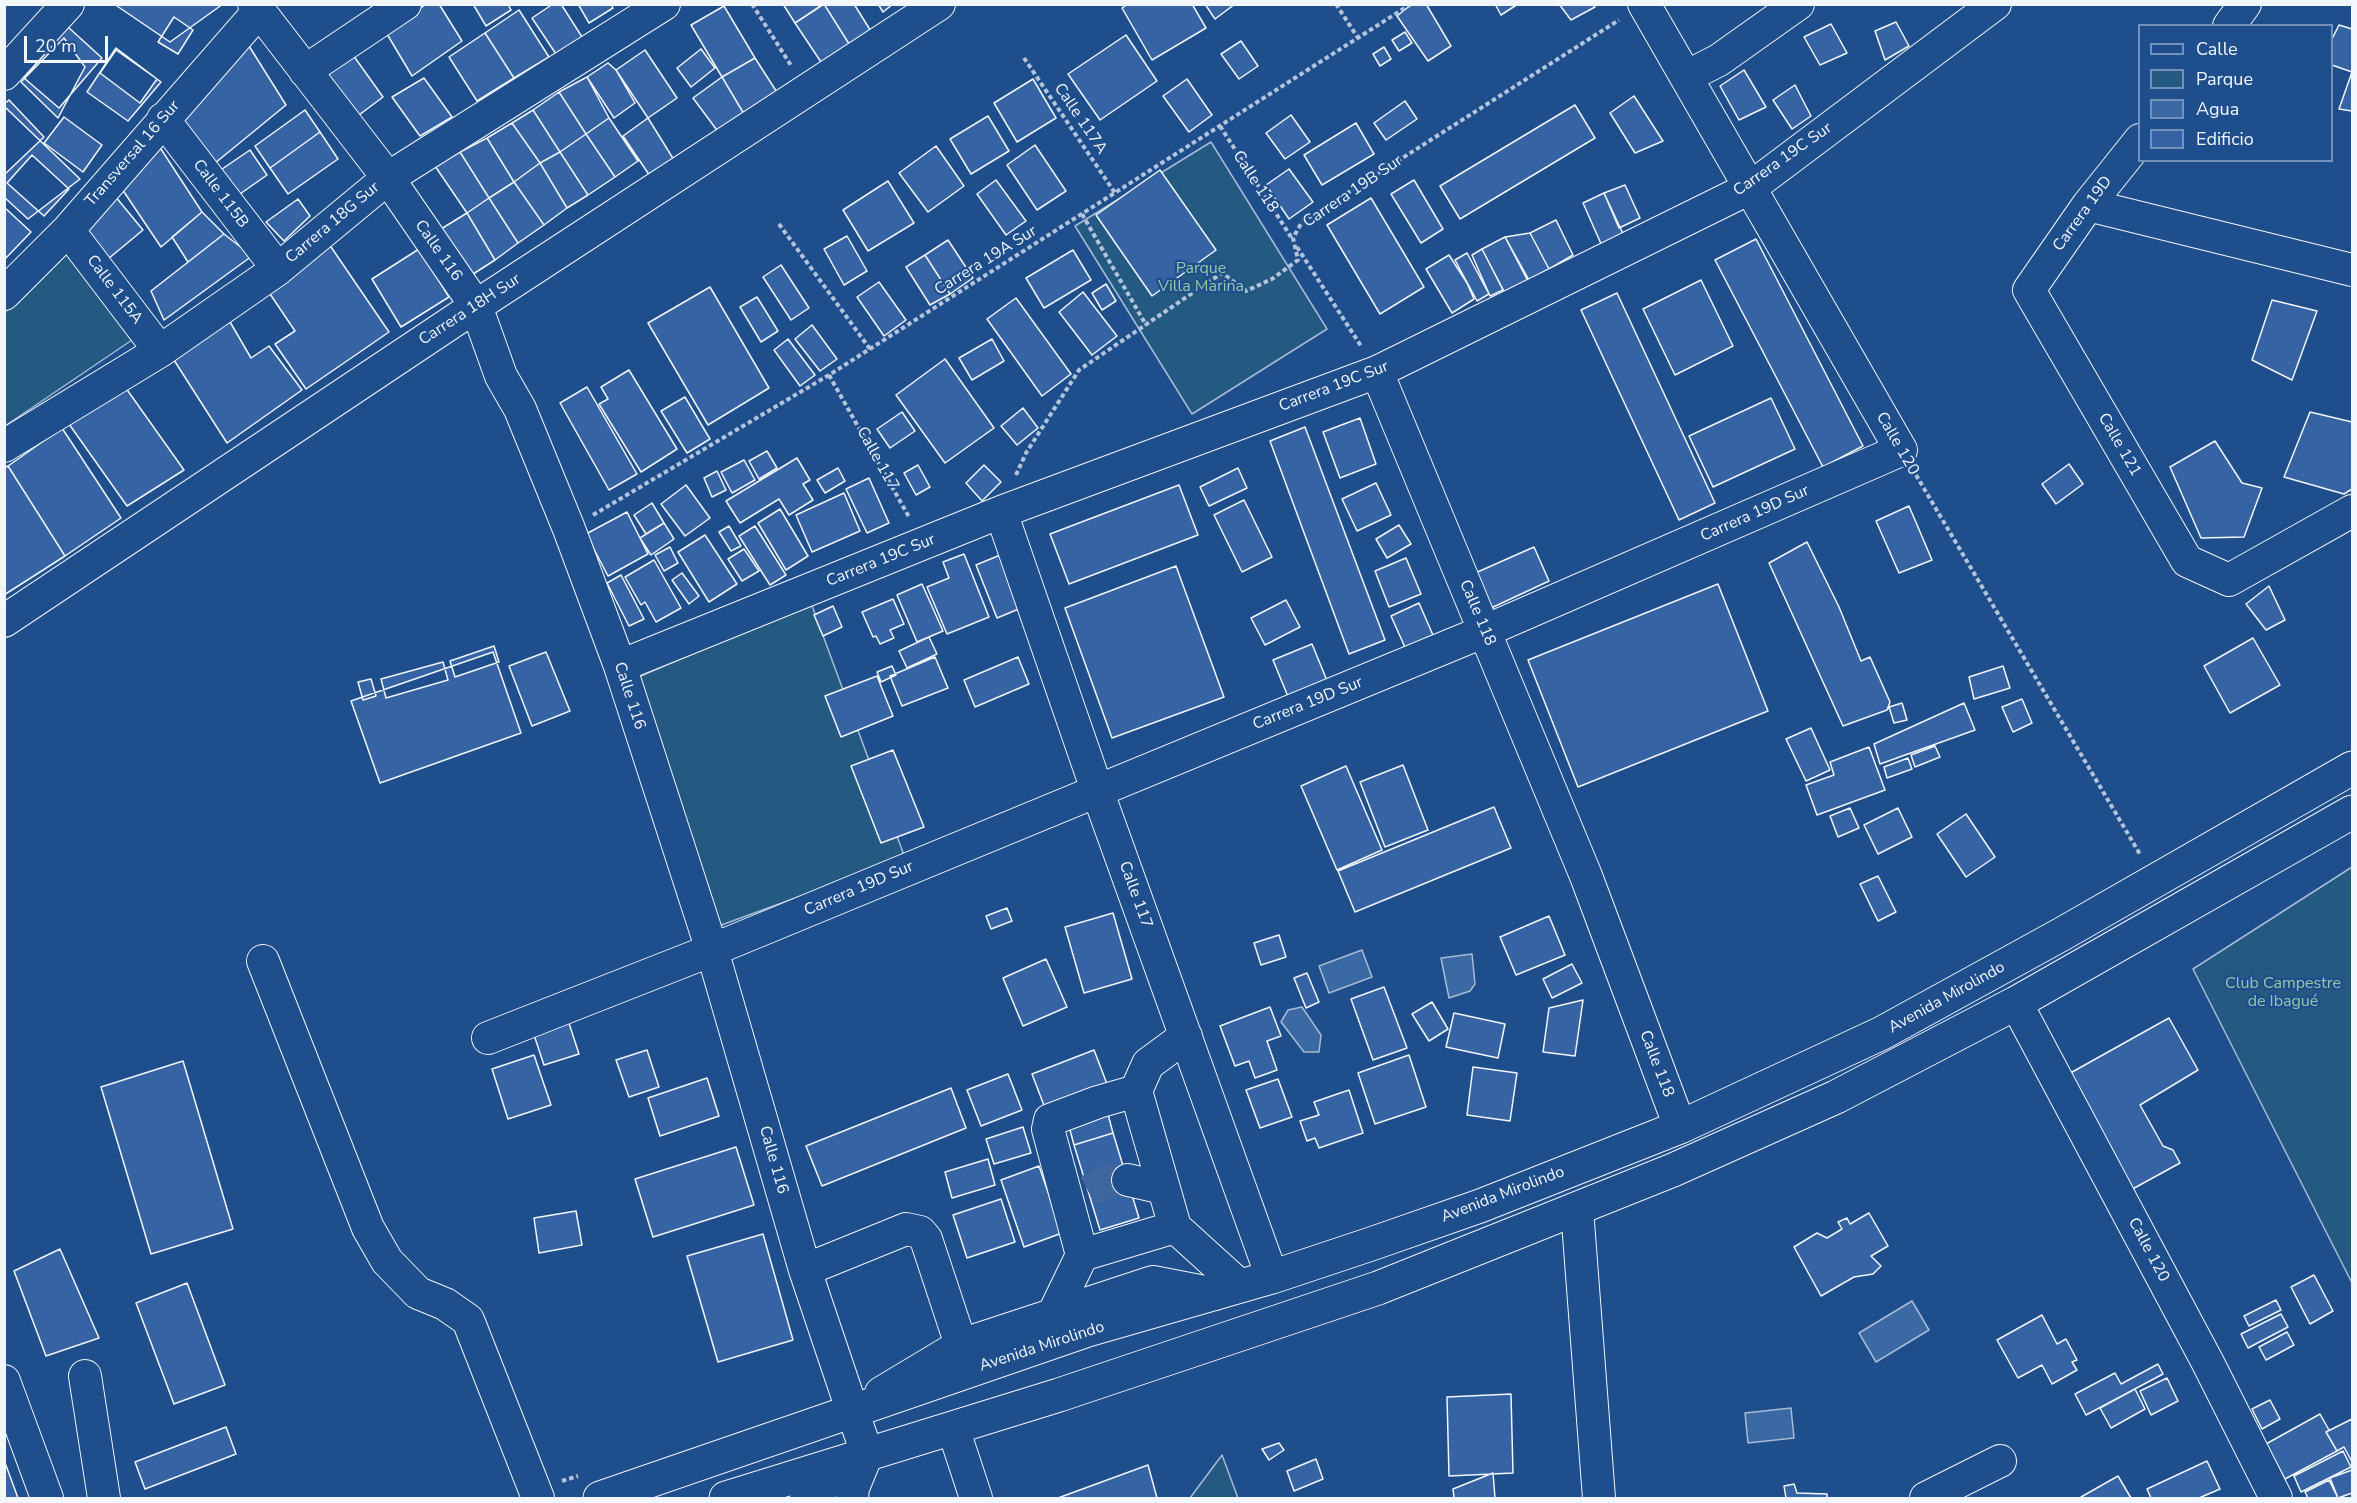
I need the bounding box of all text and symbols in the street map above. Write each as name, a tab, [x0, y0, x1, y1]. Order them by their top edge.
scale bar	[27, 24, 111, 62]
legend	[2138, 24, 2333, 162]
text: 20 m	[35, 34, 77, 58]
text: Calle	[2196, 37, 2238, 61]
text: Parque	[2196, 67, 2253, 91]
street label: Calle 117A	[1049, 80, 1111, 158]
street label: Transversal 16 Sur	[82, 97, 184, 211]
text: Agua	[2196, 97, 2239, 121]
street label: Carrera 19C Sur	[1730, 119, 1836, 201]
text: Edificio	[2196, 127, 2254, 151]
street label: Calle 118	[1228, 148, 1282, 216]
street label: Carrera 19B Sur	[1300, 152, 1406, 232]
street label: Calle 115B	[188, 156, 252, 232]
street label: Carrera 19D	[2049, 173, 2117, 255]
street label: Carrera 18G Sur	[282, 178, 384, 268]
street label: Calle 116	[410, 217, 466, 285]
street label: Carrera 19A Sur	[931, 222, 1041, 300]
street label: Calle 115A	[82, 252, 146, 328]
park label: Parque Villa Marina	[1158, 259, 1244, 297]
street label: Carrera 18H Sur	[416, 270, 524, 350]
street label: Carrera 19C Sur	[1277, 357, 1391, 417]
street label: Calle 120	[1871, 409, 1923, 479]
street label: Calle 121	[2093, 410, 2145, 480]
street label: Calle 117	[852, 424, 902, 494]
street label: Carrera 19D Sur	[1698, 481, 1812, 547]
street label: Carrera 19C Sur	[824, 530, 938, 592]
street label: Calle 118	[1455, 577, 1499, 649]
street label: Calle 116	[609, 660, 649, 732]
street label: Carrera 19D Sur	[1250, 673, 1366, 735]
street label: Carrera 19D Sur	[801, 857, 917, 921]
street label: Calle 117	[1114, 859, 1156, 931]
street label: Avenida Mirolindo	[1885, 958, 2009, 1038]
park label: Club Campestre de Ibagué	[2225, 974, 2341, 1012]
street label: Calle 118	[1635, 1028, 1677, 1100]
street label: Calle 116	[754, 1124, 792, 1196]
street label: Avenida Mirolindo	[1439, 1163, 1567, 1227]
street label: Calle 120	[2123, 1215, 2173, 1285]
street label: Avenida Mirolindo	[977, 1318, 1107, 1376]

